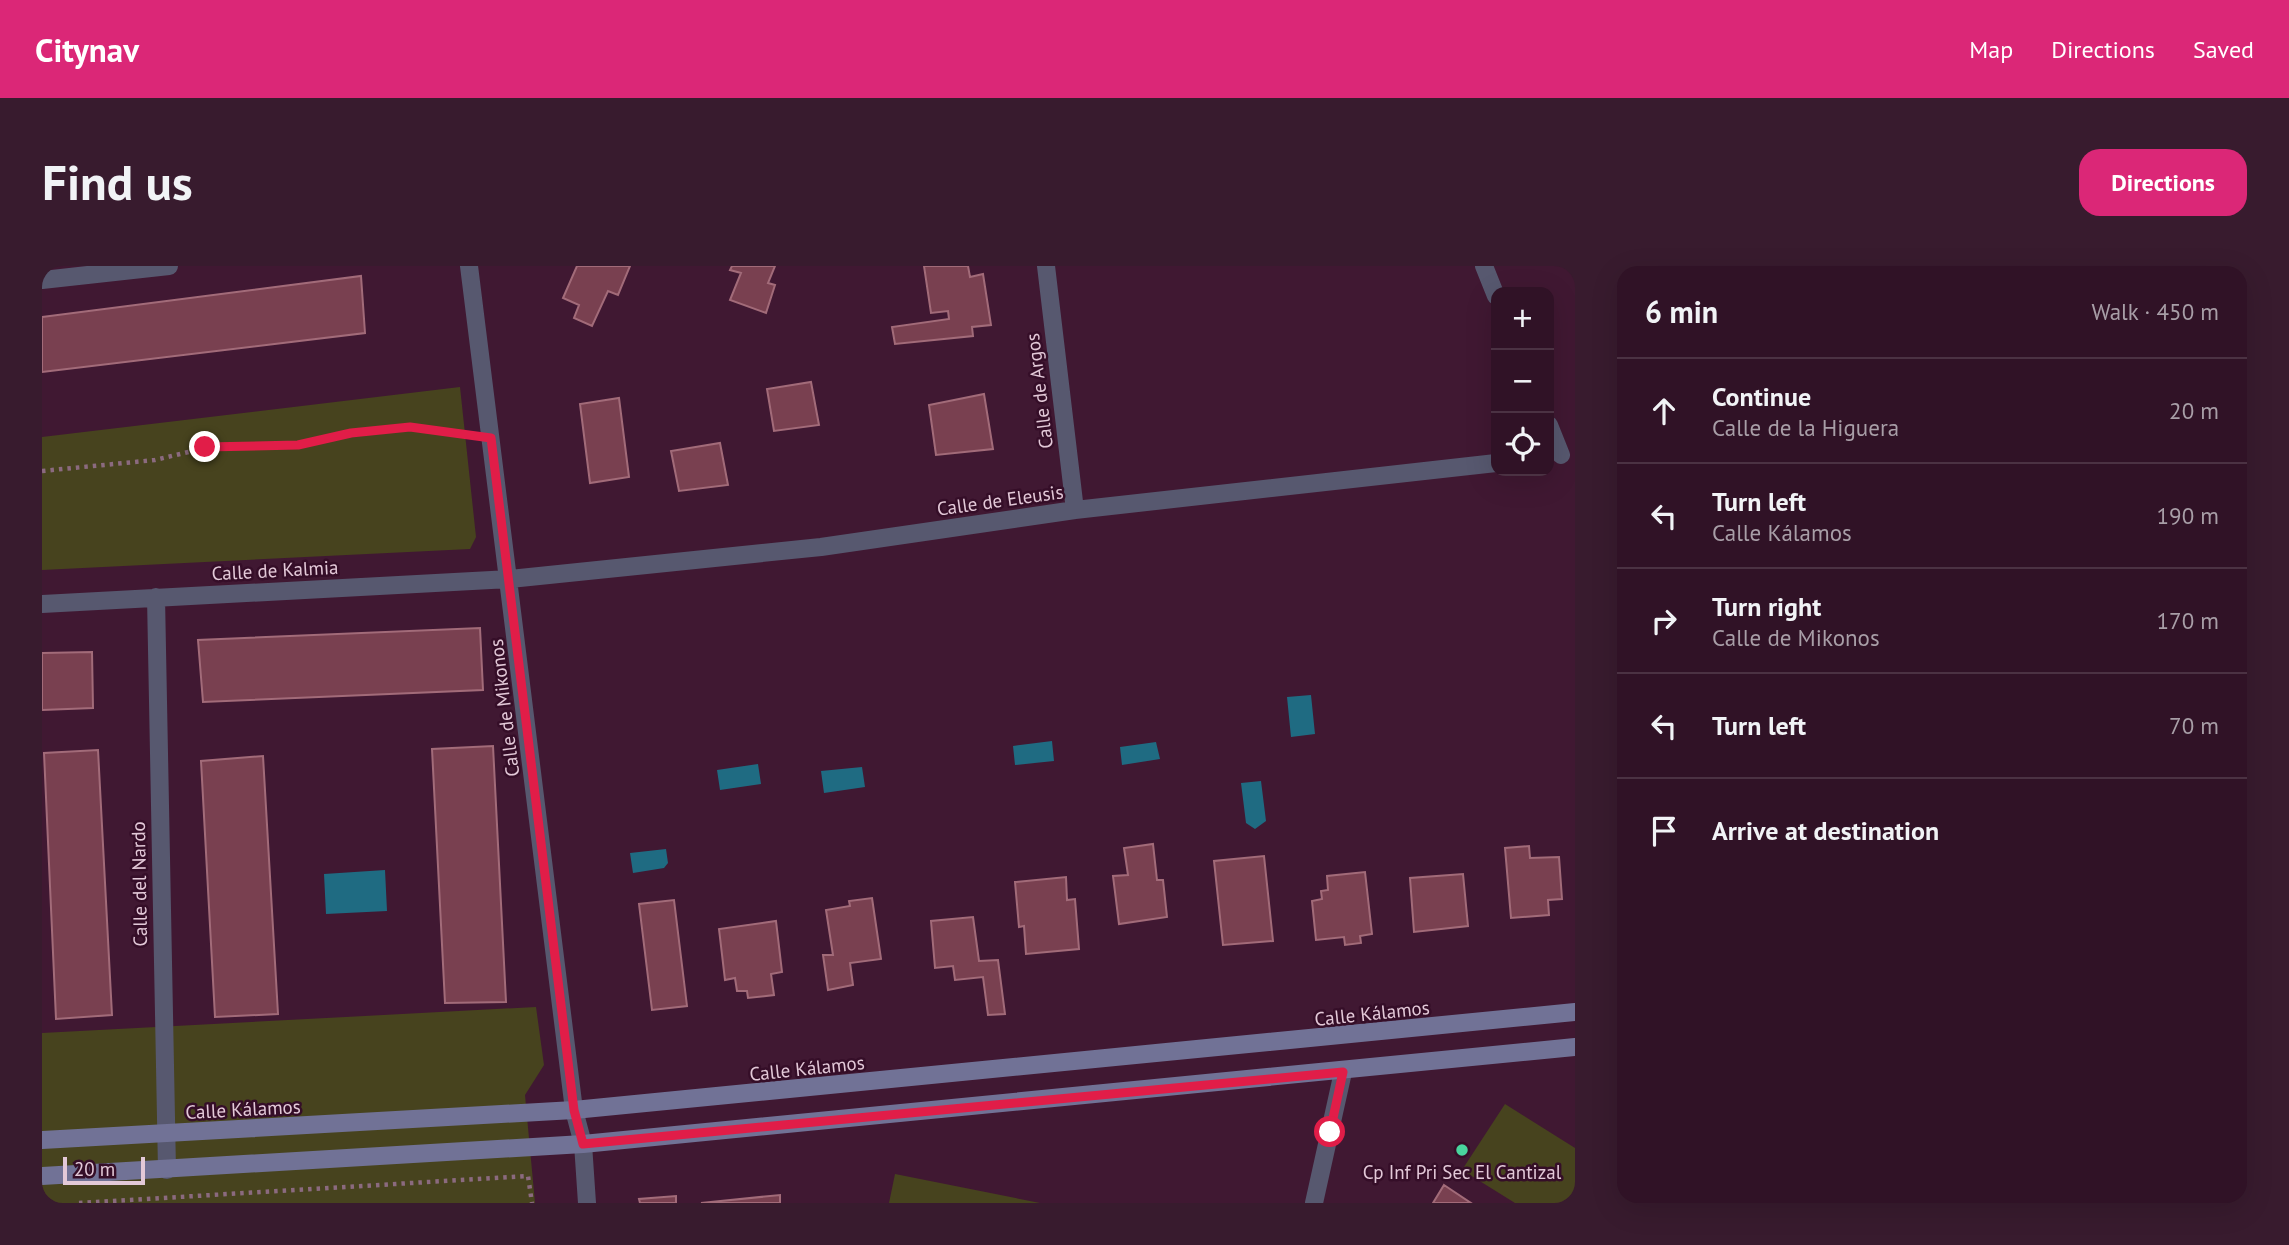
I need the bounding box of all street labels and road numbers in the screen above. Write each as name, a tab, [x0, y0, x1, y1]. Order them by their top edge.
street label: Calle de Argos	[1020, 332, 1058, 450]
street label: Calle de Eleusis	[935, 479, 1065, 521]
street label: Calle de Kalmia	[211, 555, 339, 585]
street label: Calle de Mikonos	[484, 638, 524, 778]
street label: Calle del Nardo	[126, 821, 152, 947]
street label: Calle Kálamos	[1313, 995, 1431, 1031]
street label: Calle Kálamos	[748, 1050, 866, 1086]
street label: Calle Kálamos	[185, 1094, 301, 1124]

